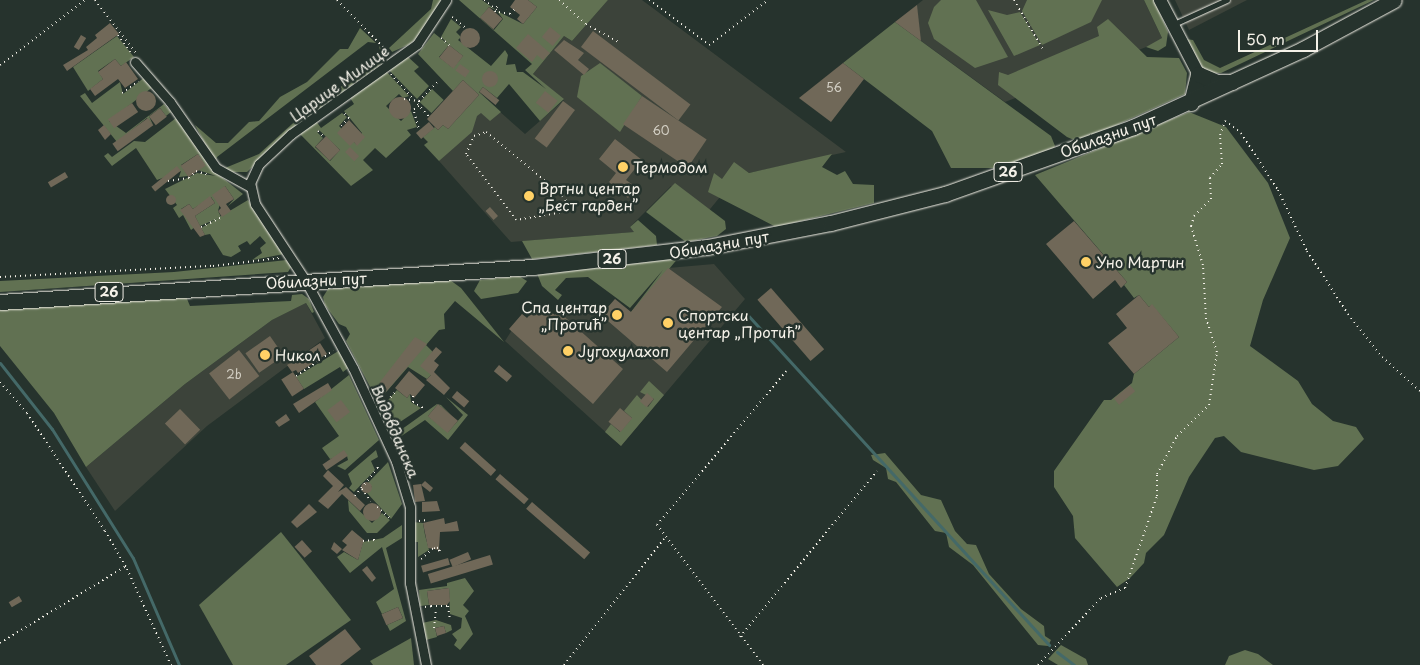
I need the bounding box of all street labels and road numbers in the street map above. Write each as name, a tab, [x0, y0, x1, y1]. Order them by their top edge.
street label: Царице Милице	[286, 41, 392, 125]
street label: Обилазни пут	[1057, 109, 1159, 161]
road number: 26	[993, 160, 1023, 183]
street label: Обилазни пут	[668, 226, 770, 262]
road number: 26	[597, 248, 627, 270]
street label: Обилазни пут	[265, 268, 367, 292]
road number: 26	[94, 280, 124, 304]
street label: Видовданска	[368, 382, 424, 480]

